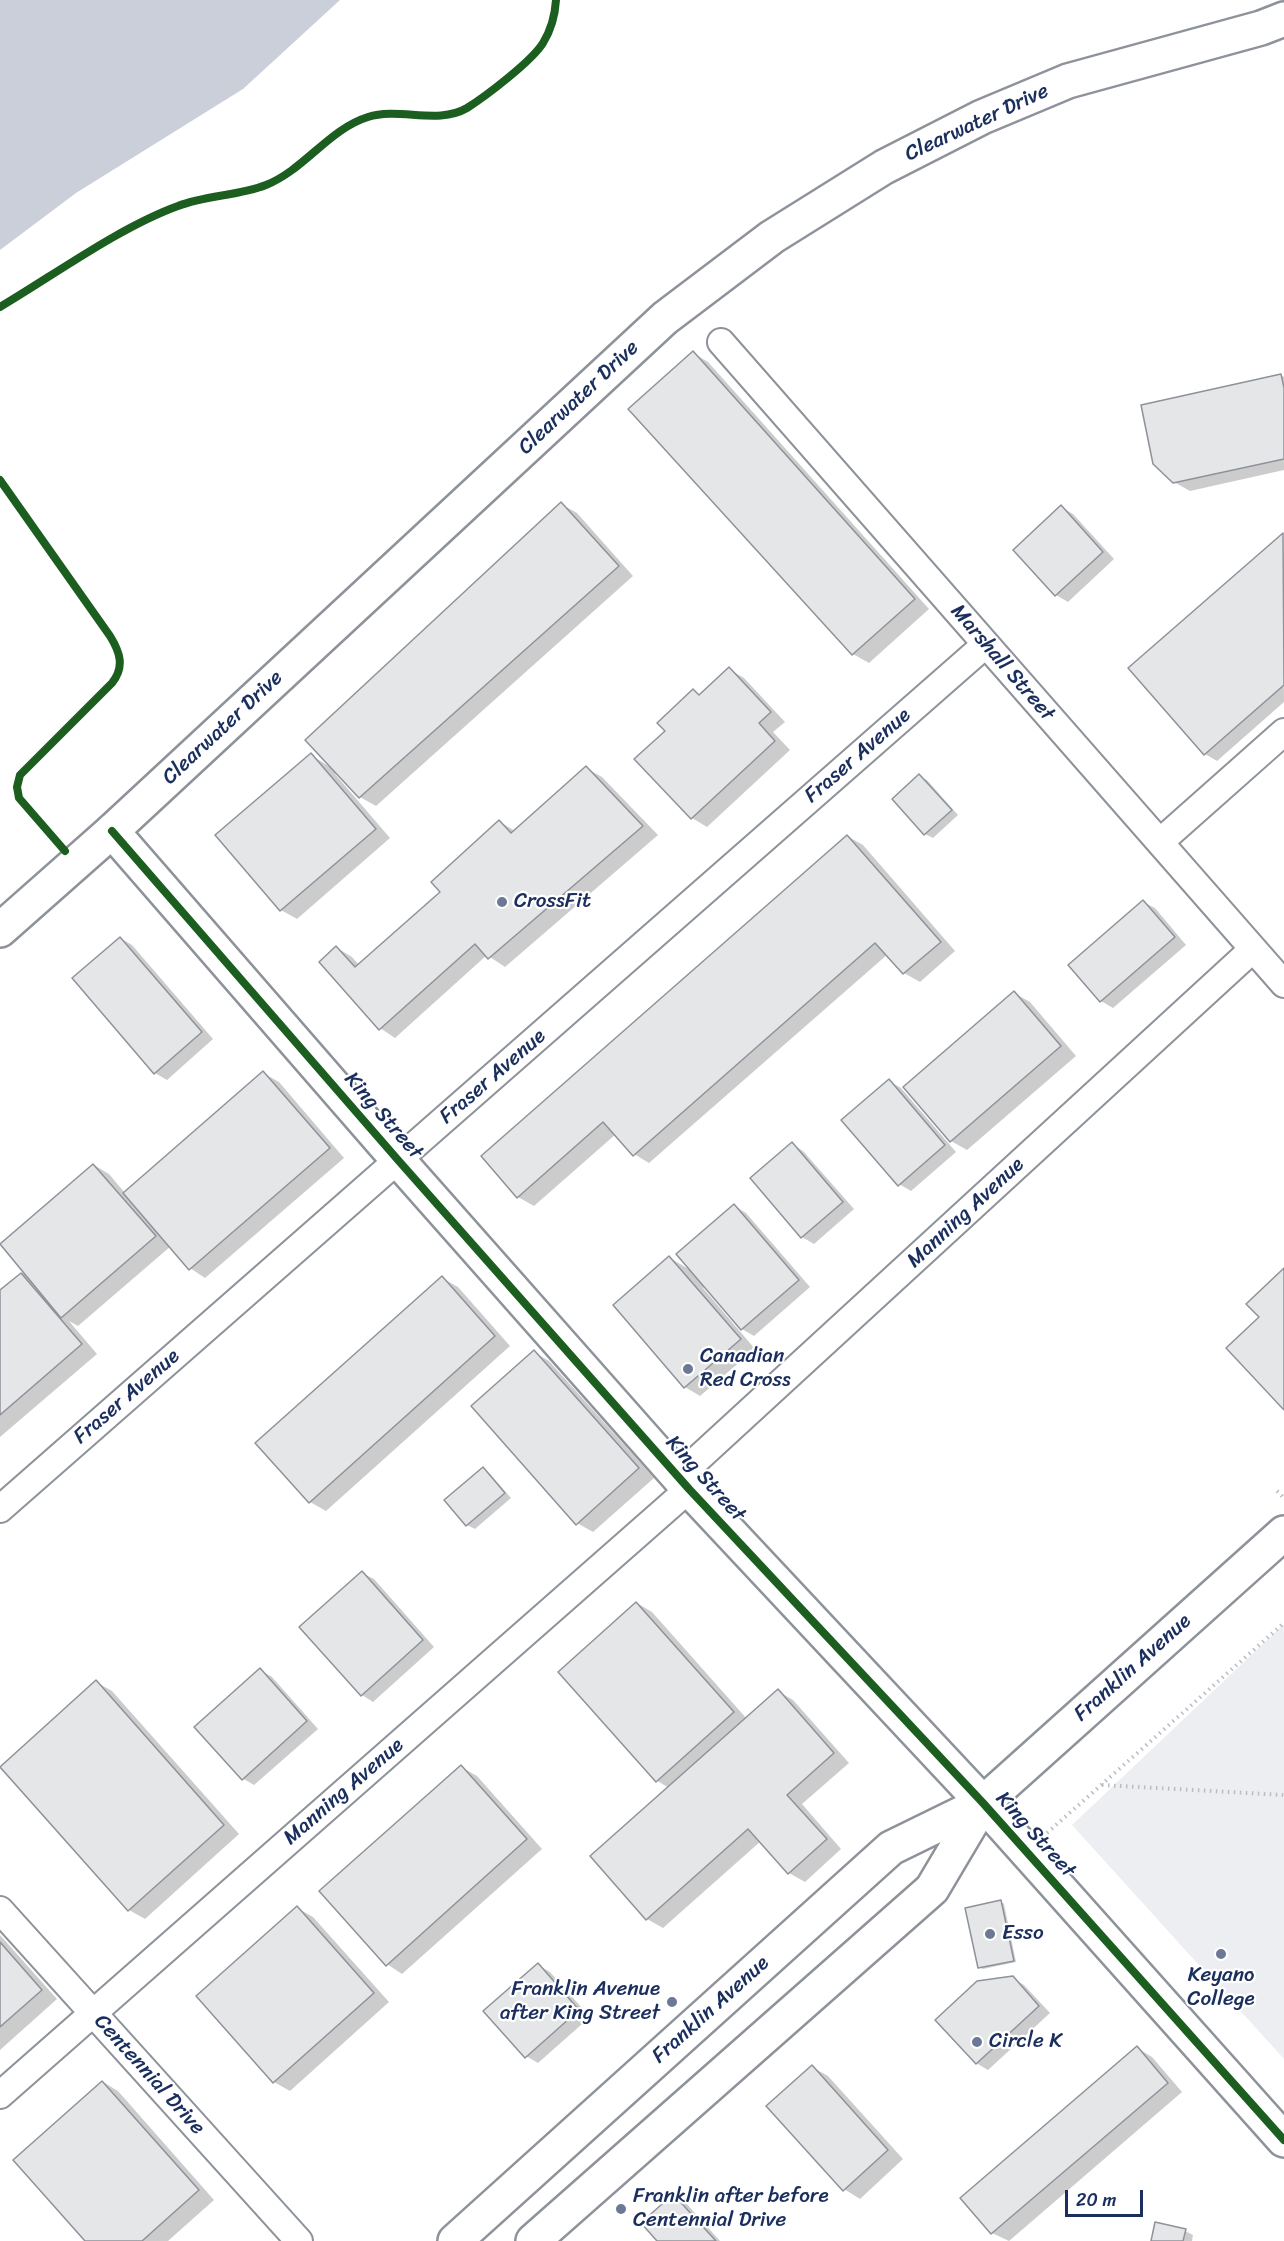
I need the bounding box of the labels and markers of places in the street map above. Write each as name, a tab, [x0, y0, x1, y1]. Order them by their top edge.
place label: CrossFit	[514, 889, 591, 915]
marker: CrossFit	[495, 895, 509, 909]
place label: Canadian Red Cross	[700, 1344, 791, 1394]
marker: Canadian Red Cross	[681, 1362, 695, 1376]
place label: Esso	[1002, 1921, 1044, 1947]
marker: Esso	[983, 1927, 997, 1941]
marker: Keyano College	[1214, 1947, 1228, 1961]
place label: Keyano College	[1187, 1963, 1255, 2013]
place label: Franklin Avenue after King Street	[500, 1977, 660, 2027]
marker: Franklin Avenue after King Street	[665, 1995, 679, 2009]
place label: Circle K	[989, 2029, 1062, 2055]
marker: Circle K	[970, 2035, 984, 2049]
place label: Franklin after before Centennial Drive	[633, 2184, 829, 2234]
marker: Franklin after before Centennial Drive	[614, 2202, 628, 2216]

